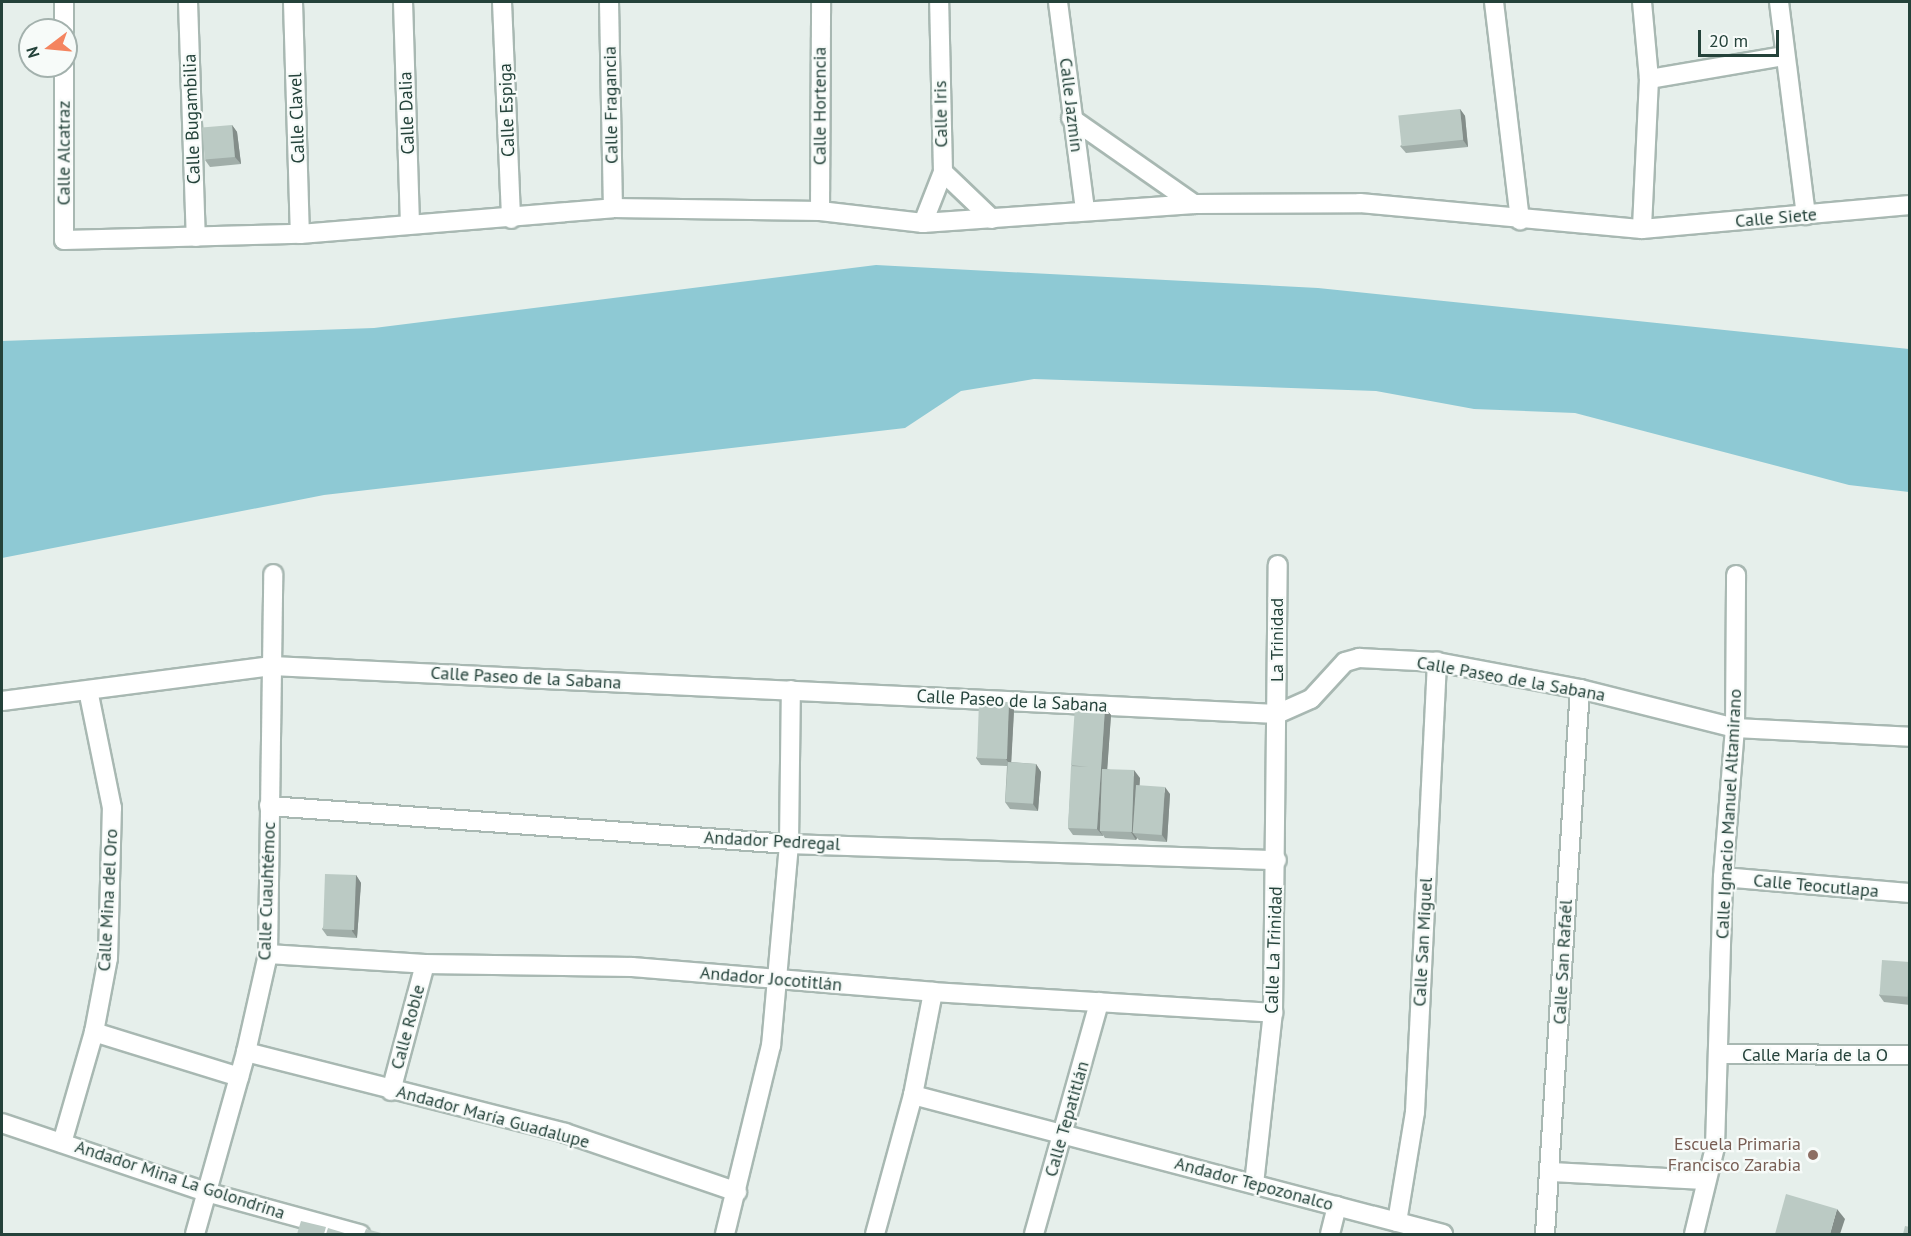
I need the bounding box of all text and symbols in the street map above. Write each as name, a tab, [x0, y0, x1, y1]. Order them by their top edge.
north arrow	[18, 18, 78, 78]
scale bar	[1701, 18, 1782, 56]
text: 20 m	[1709, 29, 1748, 52]
text: N	[22, 45, 44, 60]
street label: Calle Fragancia	[599, 46, 623, 164]
street label: Calle Hortencia	[809, 47, 831, 165]
street label: Calle Bugambilia	[179, 53, 205, 185]
street label: Calle Jazmín	[1055, 57, 1087, 153]
street label: Calle Espiga	[495, 63, 519, 157]
street label: Calle Dalia	[395, 71, 419, 155]
street label: Calle Clavel	[285, 72, 309, 164]
street label: Calle Iris	[930, 80, 952, 148]
street label: Calle Alcatraz	[53, 100, 75, 206]
street label: Calle Siete	[1734, 204, 1818, 232]
street label: La Trinidad	[1266, 598, 1288, 682]
street label: Calle Paseo de la Sabana	[1415, 652, 1607, 706]
street label: Calle Paseo de la Sabana	[430, 662, 622, 694]
street label: Calle Paseo de la Sabana	[916, 685, 1108, 717]
street label: Calle Ignacio Manuel Altamirano	[1712, 688, 1746, 940]
street label: Calle Cuauhtémoc	[254, 821, 280, 961]
street label: Andador Pedregal	[703, 827, 841, 855]
street label: Calle Mina del Oro	[93, 828, 123, 972]
street label: Calle Teocutlapa	[1752, 870, 1880, 902]
street label: Calle San Miguel	[1409, 877, 1437, 1007]
street label: Calle La Trinidad	[1261, 886, 1287, 1014]
street label: Calle San Rafaél	[1549, 899, 1577, 1025]
street label: Andador Jocotitlán	[699, 962, 843, 996]
street label: Calle Roble	[386, 982, 430, 1072]
street label: Calle María de la O	[1742, 1044, 1888, 1066]
street label: Calle Tepatitlán	[1040, 1058, 1094, 1180]
street label: Andador María Guadalupe	[394, 1081, 592, 1153]
place label: Escuela Primaria Francisco Zarabia	[1667, 1134, 1801, 1176]
street label: Andador Mina La Golondrina	[72, 1136, 288, 1224]
marker: Escuela Primaria Francisco Zarabia	[1806, 1148, 1820, 1162]
street label: Andador Tepozonalco	[1172, 1152, 1336, 1216]

